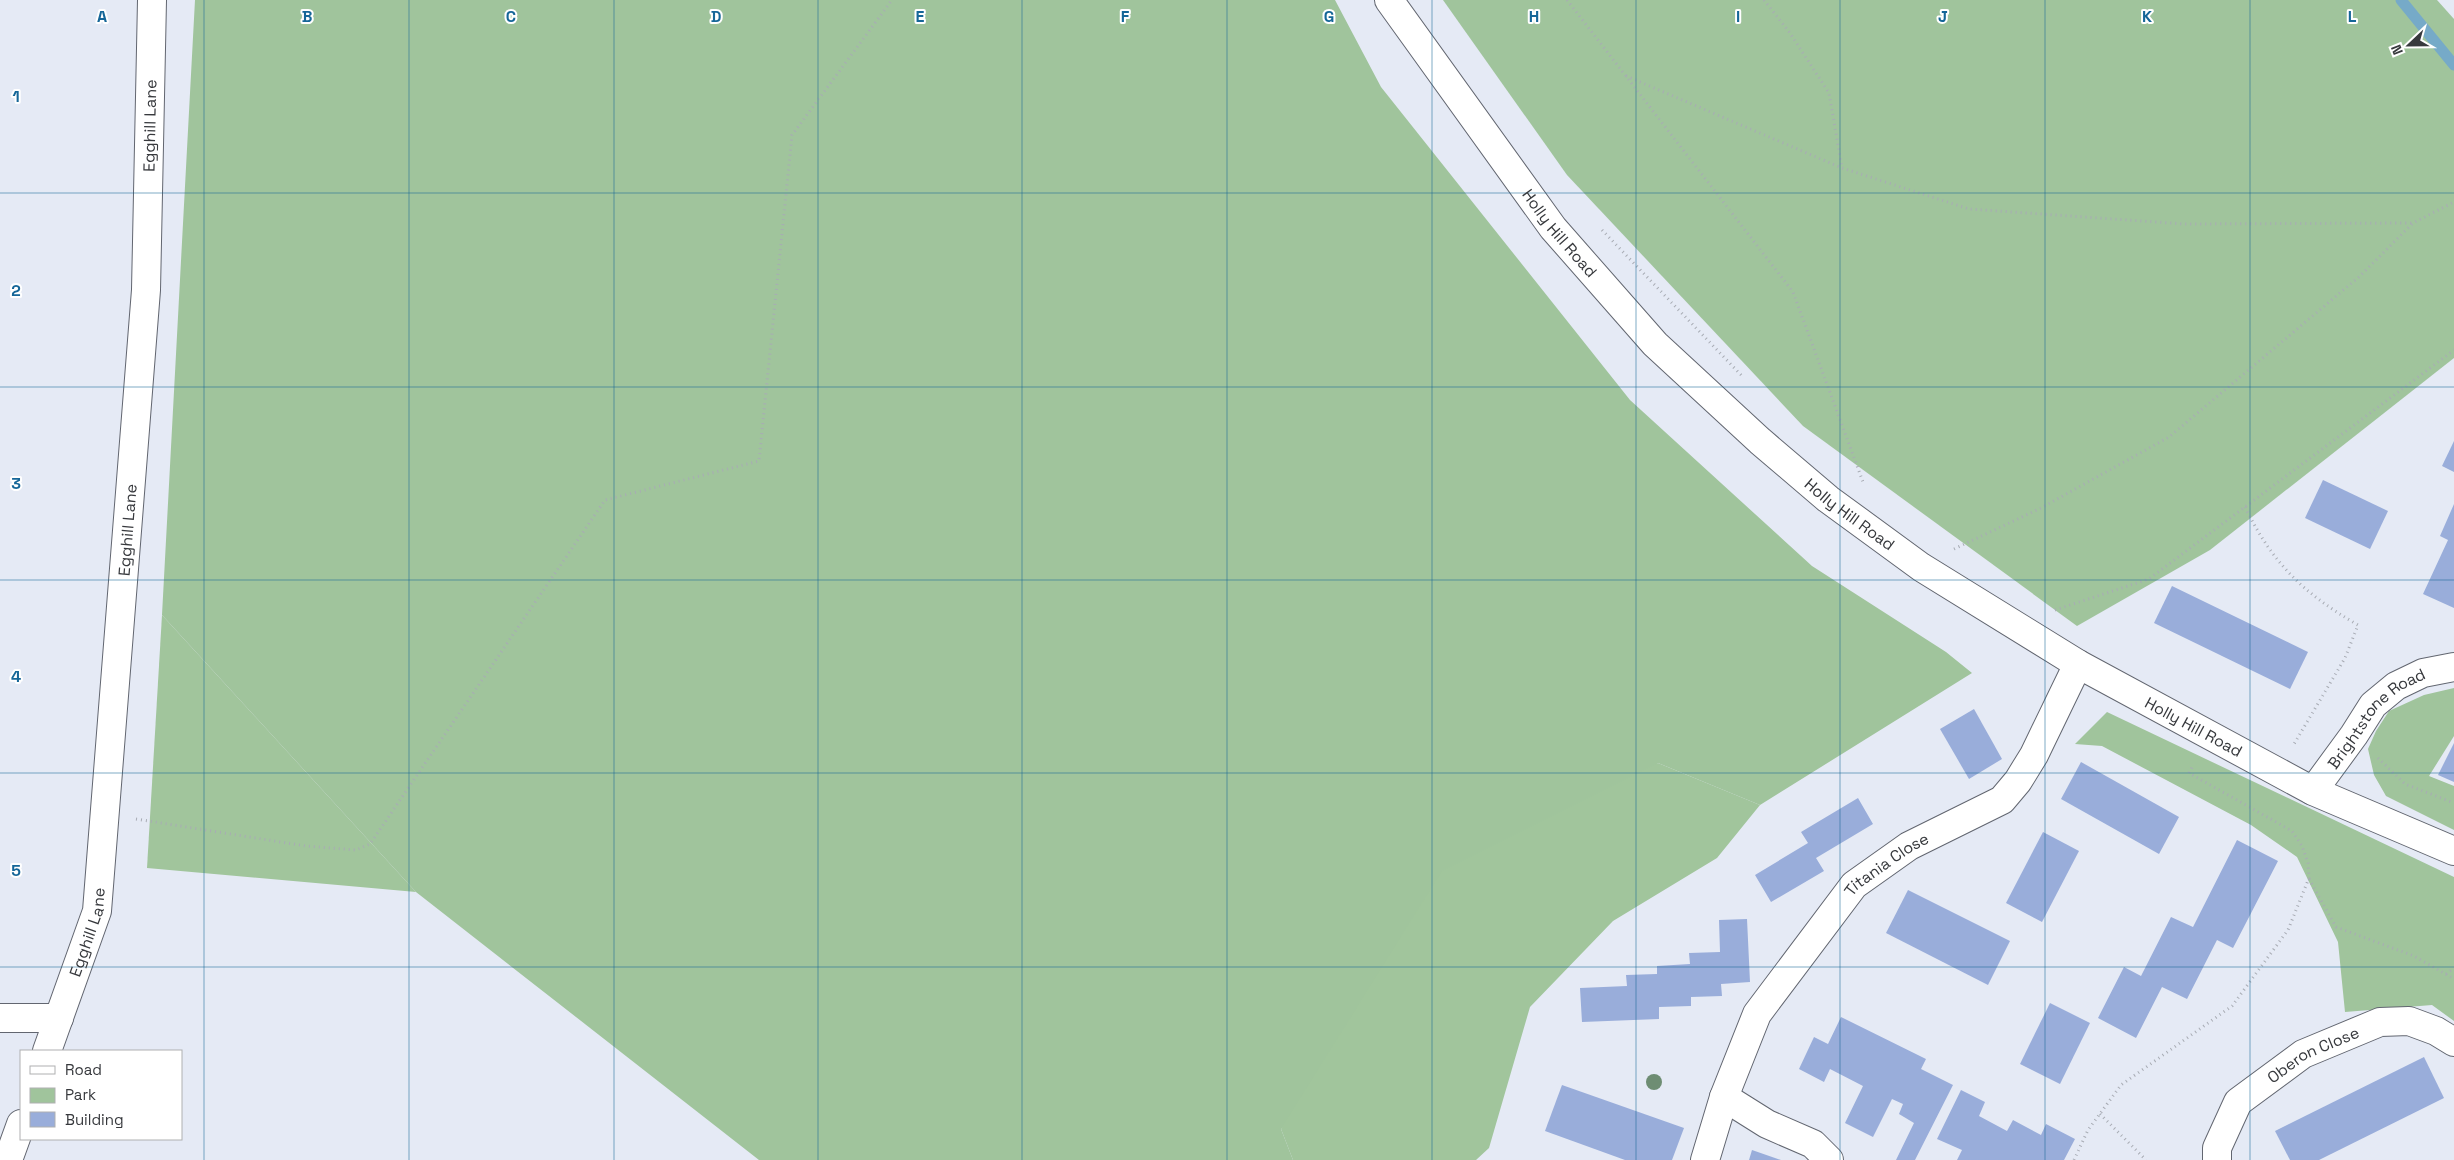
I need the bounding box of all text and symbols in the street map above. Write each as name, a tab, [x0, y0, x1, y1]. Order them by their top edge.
text: A	[97, 6, 107, 27]
text: B	[302, 6, 312, 27]
text: C	[506, 6, 516, 27]
text: D	[711, 6, 721, 27]
text: E	[916, 6, 925, 27]
text: F	[1121, 6, 1130, 27]
text: G	[1324, 6, 1334, 27]
text: H	[1529, 6, 1539, 27]
text: I	[1736, 6, 1740, 27]
text: J	[1938, 6, 1948, 27]
text: K	[2142, 6, 2152, 27]
text: L	[2348, 6, 2357, 27]
north arrow	[2384, 20, 2434, 70]
text: N	[2387, 42, 2407, 58]
street label: Egghill Lane	[138, 79, 161, 172]
text: 1	[12, 86, 20, 107]
street label: Holly Hill Road	[1517, 185, 1601, 282]
text: 2	[11, 280, 21, 301]
text: 3	[11, 473, 21, 494]
street label: Holly Hill Road	[1800, 474, 1899, 555]
street label: Egghill Lane	[113, 483, 142, 577]
street label: Brightstone Road	[2323, 663, 2429, 773]
text: 4	[11, 666, 21, 687]
street label: Holly Hill Road	[2141, 692, 2246, 762]
street label: Titania Close	[1839, 828, 1932, 900]
text: 5	[11, 860, 21, 881]
street label: Egghill Lane	[64, 887, 110, 980]
street label: Oberon Close	[2263, 1022, 2362, 1088]
legend	[20, 1050, 182, 1140]
text: Road	[65, 1060, 102, 1079]
text: Park	[65, 1085, 96, 1104]
text: Building	[65, 1110, 124, 1129]

